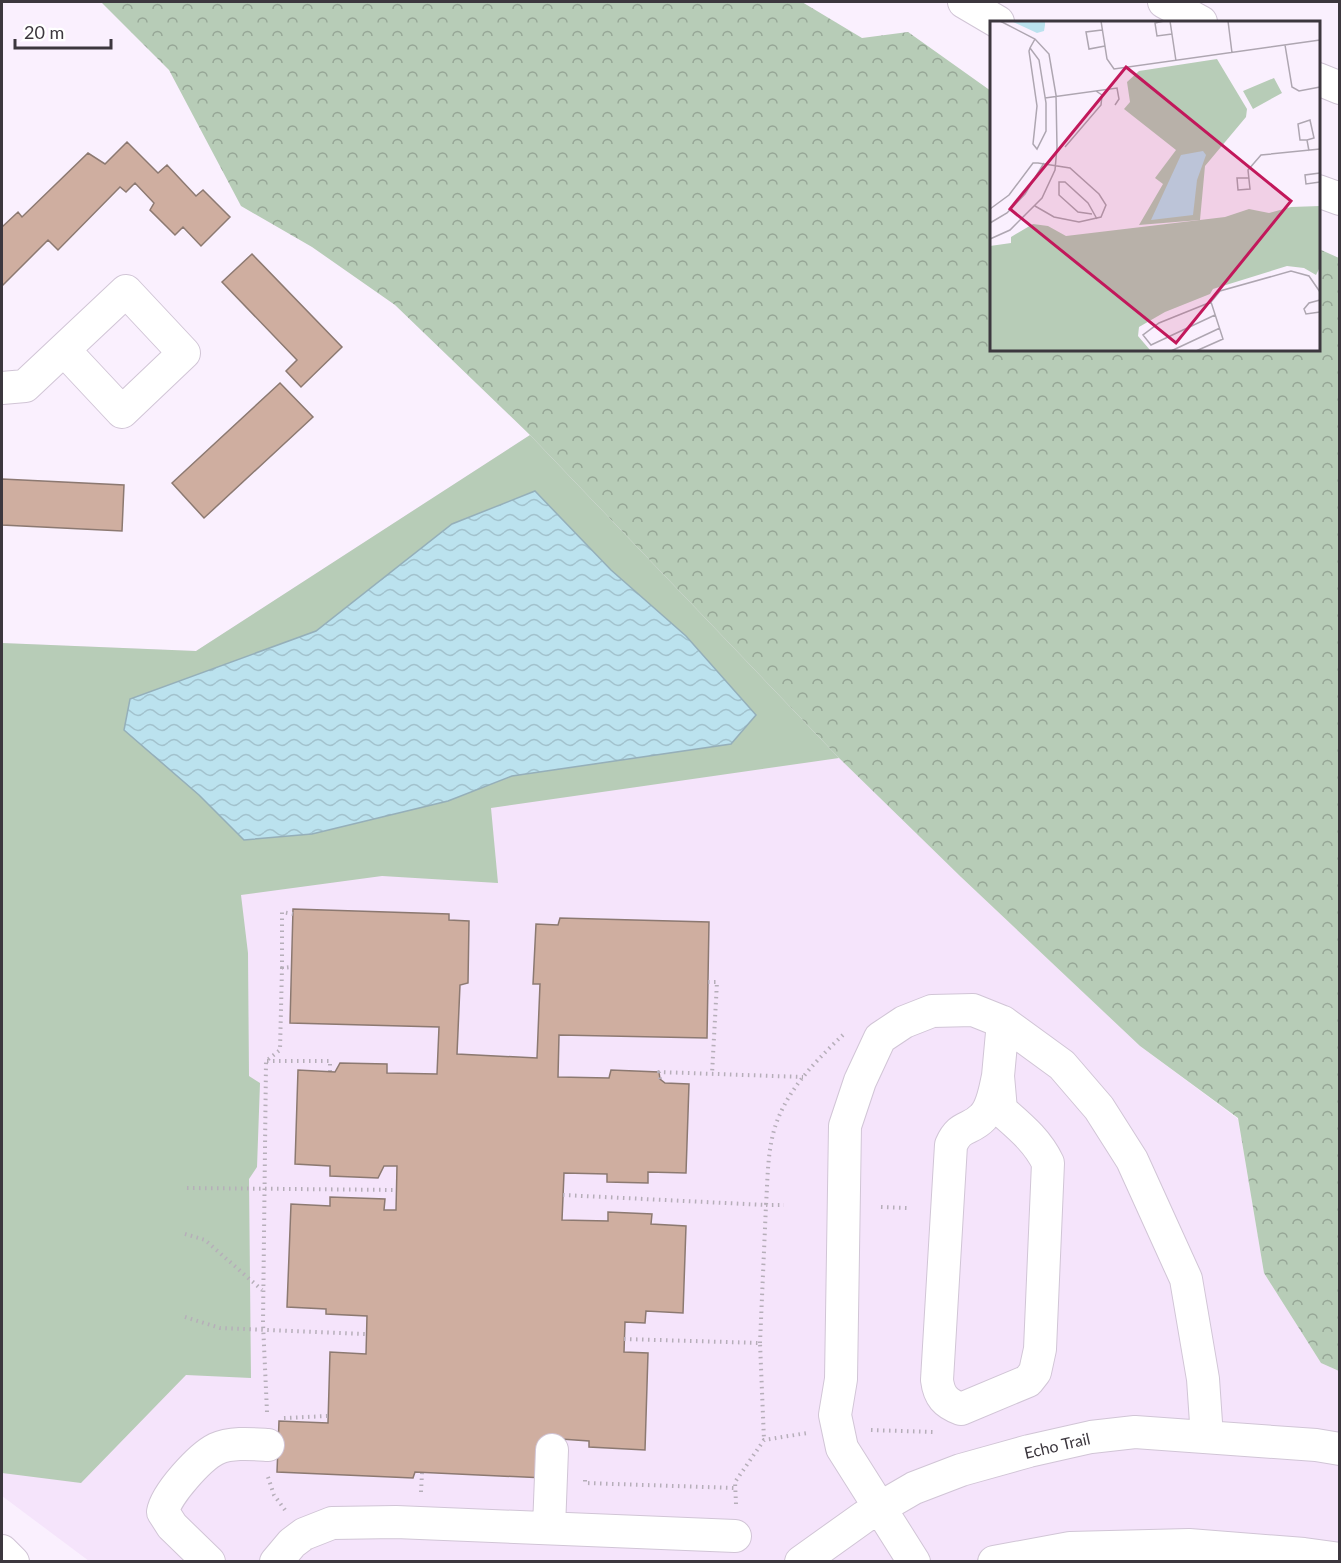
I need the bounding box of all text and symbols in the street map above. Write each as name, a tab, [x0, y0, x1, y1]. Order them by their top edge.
scale bar	[15, 12, 111, 50]
text: 20 m	[24, 21, 64, 43]
inset map	[990, 21, 1320, 351]
street label: Echo Trail	[1022, 1428, 1092, 1462]

